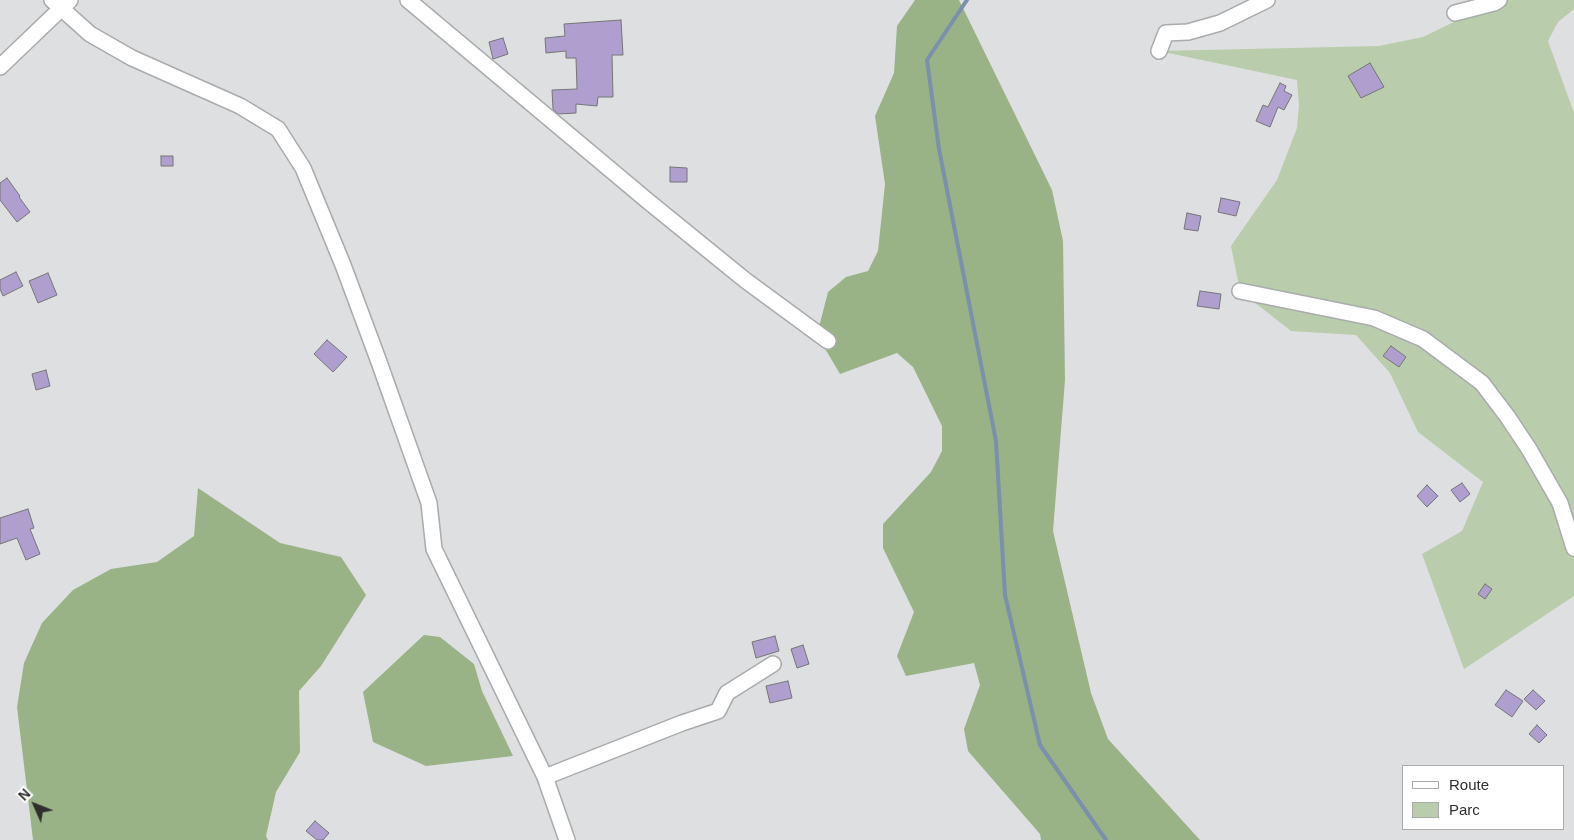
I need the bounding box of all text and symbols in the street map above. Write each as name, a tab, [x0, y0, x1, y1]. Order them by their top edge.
legend	[1402, 765, 1564, 830]
text: Route	[1449, 776, 1489, 793]
north arrow	[10, 780, 60, 830]
text: N	[15, 785, 33, 804]
text: Parc	[1449, 801, 1480, 818]

